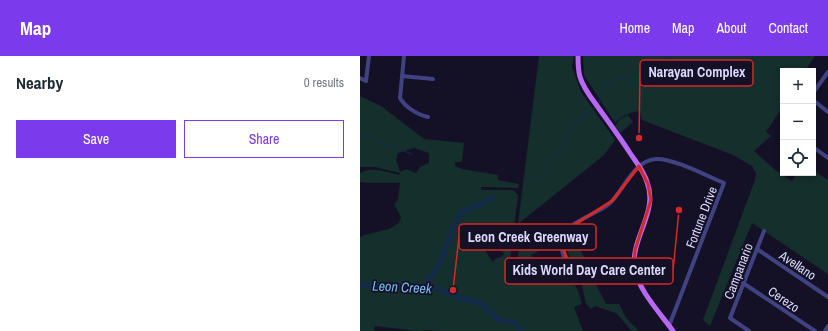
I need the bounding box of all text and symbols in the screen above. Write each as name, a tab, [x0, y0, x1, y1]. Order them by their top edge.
text: Map	[20, 15, 51, 41]
text: Home	[619, 19, 650, 37]
text: Map	[672, 19, 694, 37]
text: About	[716, 19, 746, 37]
text: Contact	[768, 19, 808, 37]
callout: Narayan Complex	[640, 60, 753, 86]
text: Narayan Complex	[649, 63, 746, 81]
map controls	[780, 68, 816, 176]
button: +	[780, 68, 816, 104]
text: Nearby	[16, 71, 63, 94]
text: 0 results	[304, 74, 344, 91]
button: −	[780, 104, 816, 140]
button: Save	[16, 120, 176, 158]
button: Share	[184, 120, 344, 158]
button: locate	[780, 140, 816, 176]
street label: Fortune Drive	[682, 184, 721, 250]
callout: Leon Creek Greenway	[459, 224, 596, 250]
text: Leon Creek Greenway	[468, 228, 589, 246]
street label: Campanario	[720, 241, 757, 302]
street label: Avellano	[775, 246, 819, 284]
callout: Kids World Day Care Center	[505, 258, 673, 284]
text: Kids World Day Care Center	[513, 261, 666, 279]
water label: Leon Creek	[372, 276, 433, 298]
street label: Cerezo	[765, 283, 803, 316]

